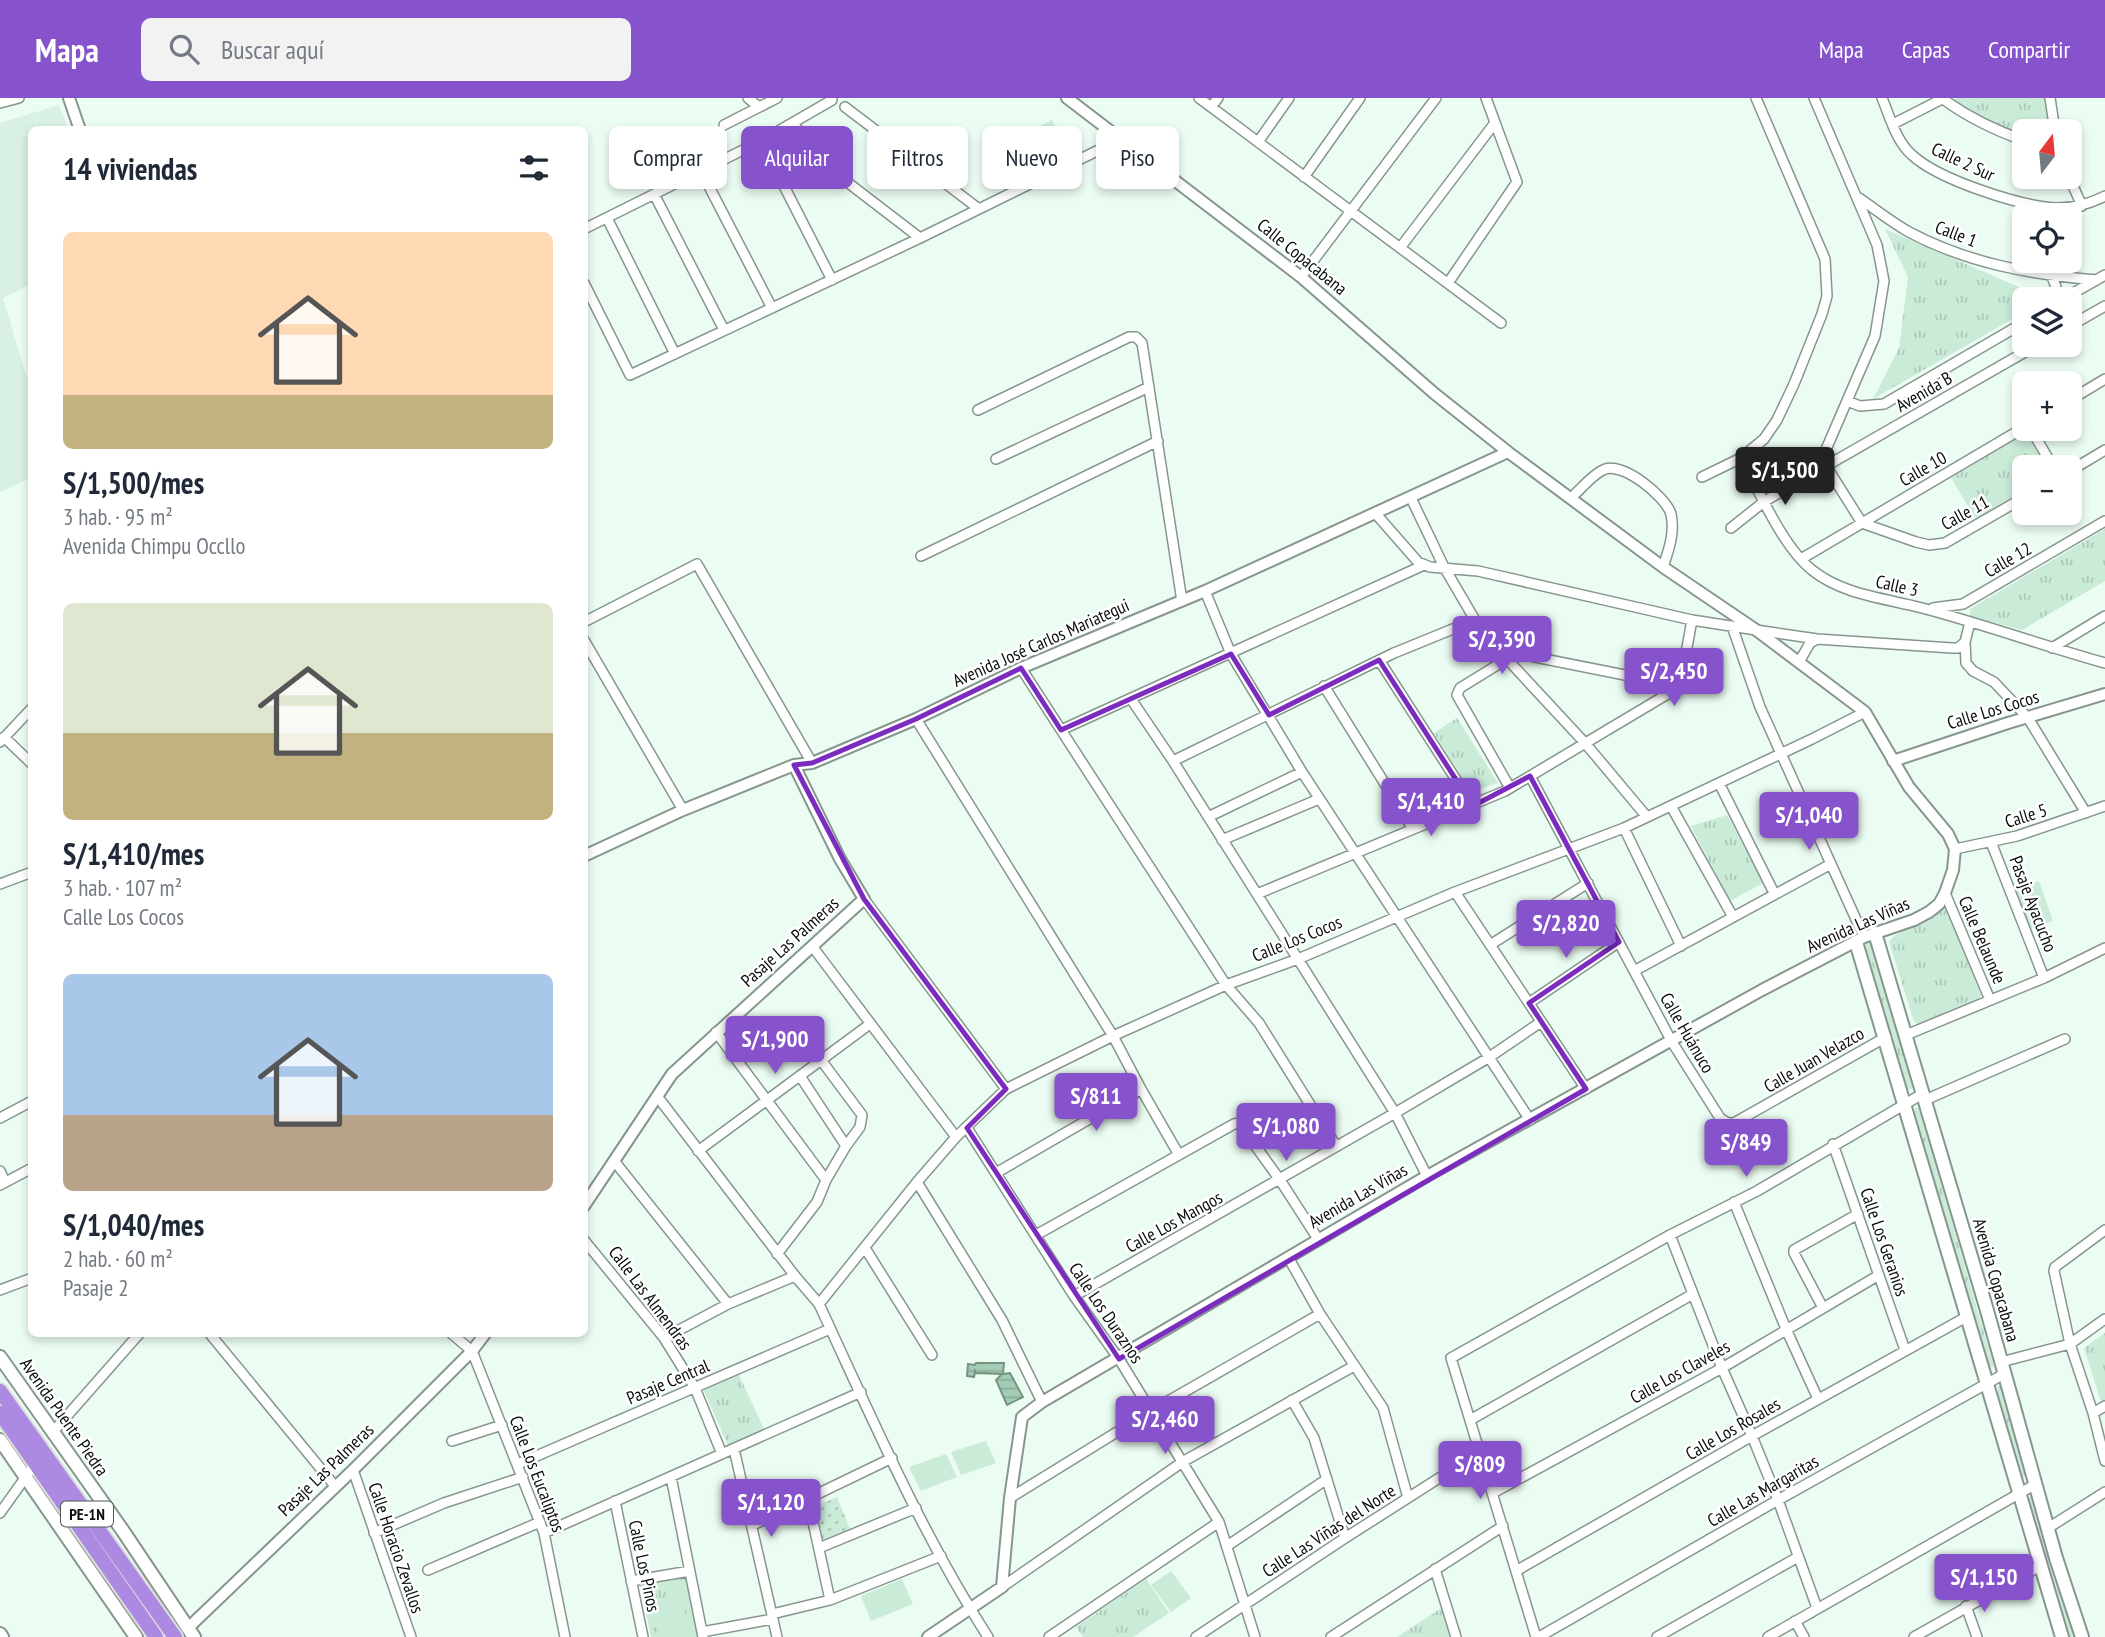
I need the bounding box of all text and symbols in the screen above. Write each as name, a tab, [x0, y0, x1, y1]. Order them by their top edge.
search box	[141, 18, 631, 81]
text: Mapa	[35, 28, 99, 71]
icon: search	[165, 30, 203, 68]
text: Buscar aquí	[221, 33, 324, 66]
text: Mapa	[1819, 34, 1864, 65]
text: Capas	[1902, 34, 1950, 65]
text: Compartir	[1988, 34, 2070, 65]
north arrow	[2012, 119, 2082, 189]
map controls	[2012, 119, 2082, 525]
chip: Comprar	[609, 126, 727, 189]
chip: Alquilar	[741, 126, 853, 189]
chip: Filtros	[867, 126, 968, 189]
chip: Nuevo	[982, 126, 1082, 189]
chip: Piso	[1096, 126, 1179, 189]
street label: Calle 2 Sur	[1928, 137, 1999, 186]
text: 14 viviendas	[63, 149, 197, 188]
icon: filters	[515, 149, 553, 187]
button: locate	[2012, 203, 2082, 273]
street label: Calle Copacabana	[1253, 213, 1352, 300]
street label: Calle 1	[1932, 215, 1980, 252]
icon: home	[245, 277, 371, 403]
button: layers	[2012, 287, 2082, 357]
street label: Avenida B	[1891, 366, 1956, 417]
button: +	[2012, 371, 2082, 441]
street label: Calle 10	[1895, 446, 1951, 491]
pin: S/1,500	[1720, 448, 1850, 507]
text: S/1,500	[1751, 455, 1819, 484]
button: −	[2012, 455, 2082, 525]
text: S/1,500/mes	[63, 463, 204, 502]
street label: Calle 11	[1937, 490, 1993, 535]
text: 3 hab. · 95 m²	[63, 502, 173, 531]
text: Avenida Chimpu Occllo	[63, 531, 245, 560]
street label: Calle 12	[1980, 537, 2036, 582]
street label: Calle 3	[1874, 569, 1921, 602]
street label: Avenida José Carlos Mariategui	[949, 593, 1133, 692]
pin: S/2,390	[1437, 616, 1567, 676]
text: S/2,390	[1468, 624, 1536, 653]
icon: home	[245, 648, 371, 774]
pin: S/2,450	[1609, 648, 1739, 708]
text: S/2,450	[1640, 656, 1708, 685]
street label: Calle Los Cocos	[1944, 685, 2041, 734]
pin: S/1,410	[1366, 778, 1496, 838]
text: S/1,410	[1397, 786, 1465, 815]
pin: S/1,040	[1744, 792, 1874, 852]
street label: Calle 5	[2002, 798, 2050, 833]
text: S/1,040	[1775, 800, 1843, 829]
text: S/1,410/mes	[63, 834, 204, 873]
street label: Pasaje Ayacucho	[2005, 853, 2062, 955]
text: 3 hab. · 107 m²	[63, 873, 182, 902]
street label: Pasaje Las Palmeras	[736, 892, 843, 992]
street label: Avenida Las Viñas	[1803, 892, 1913, 957]
street label: Calle Belaunde	[1954, 892, 2011, 987]
pin: S/2,820	[1501, 900, 1631, 960]
text: Calle Los Cocos	[63, 902, 184, 931]
text: S/2,820	[1532, 908, 1600, 937]
street label: Calle Los Cocos	[1249, 910, 1345, 967]
street label: Calle Huánuco	[1655, 988, 1720, 1077]
pin: S/1,900	[710, 1016, 840, 1076]
icon: home	[245, 1019, 371, 1145]
street label: Calle Juan Velazco	[1760, 1022, 1868, 1098]
text: S/1,900	[741, 1024, 809, 1053]
pin: S/811	[1047, 1074, 1145, 1133]
text: S/811	[1070, 1081, 1122, 1110]
pin: S/1,080	[1221, 1104, 1351, 1163]
text: S/1,080	[1252, 1111, 1320, 1140]
pin: S/849	[1697, 1119, 1795, 1179]
text: S/849	[1720, 1127, 1772, 1156]
street label: Avenida Las Viñas	[1304, 1158, 1411, 1233]
street label: Calle Los Mangos	[1121, 1185, 1226, 1258]
street label: Calle Los Geranios	[1855, 1185, 1914, 1299]
text: S/1,040/mes	[63, 1205, 204, 1244]
street label: Avenida Copacabana	[1968, 1216, 2025, 1344]
street label: Calle Las Almendras	[604, 1241, 697, 1354]
text: 2 hab. · 60 m²	[63, 1244, 173, 1273]
street label: Calle Los Duraznos	[1064, 1258, 1149, 1368]
text: Pasaje 2	[63, 1273, 129, 1302]
street label: Calle Los Claveles	[1626, 1335, 1734, 1409]
street label: Avenida Puente Piedra	[15, 1353, 114, 1480]
street label: Pasaje Central	[623, 1354, 713, 1409]
street label: Calle Los Rosales	[1681, 1392, 1784, 1465]
pin: S/2,460	[1100, 1396, 1230, 1456]
text: S/2,460	[1131, 1404, 1199, 1433]
street label: Calle Los Eucaliptos	[505, 1412, 570, 1535]
street label: Pasaje Las Palmeras	[273, 1418, 378, 1521]
pin: S/809	[1431, 1442, 1529, 1501]
text: S/809	[1454, 1449, 1506, 1478]
street label: Calle Las Margaritas	[1703, 1449, 1823, 1532]
street label: Calle Horacio Zevallos	[363, 1479, 430, 1616]
street label: Calle Las Viñas del Norte	[1258, 1479, 1400, 1582]
pin: S/1,120	[706, 1480, 836, 1539]
text: S/1,120	[737, 1487, 805, 1516]
road number: PE-1N	[61, 1502, 113, 1526]
street label: Calle Los Pinos	[624, 1518, 665, 1614]
pin: S/1,150	[1919, 1554, 2049, 1614]
text: S/1,150	[1950, 1562, 2018, 1591]

